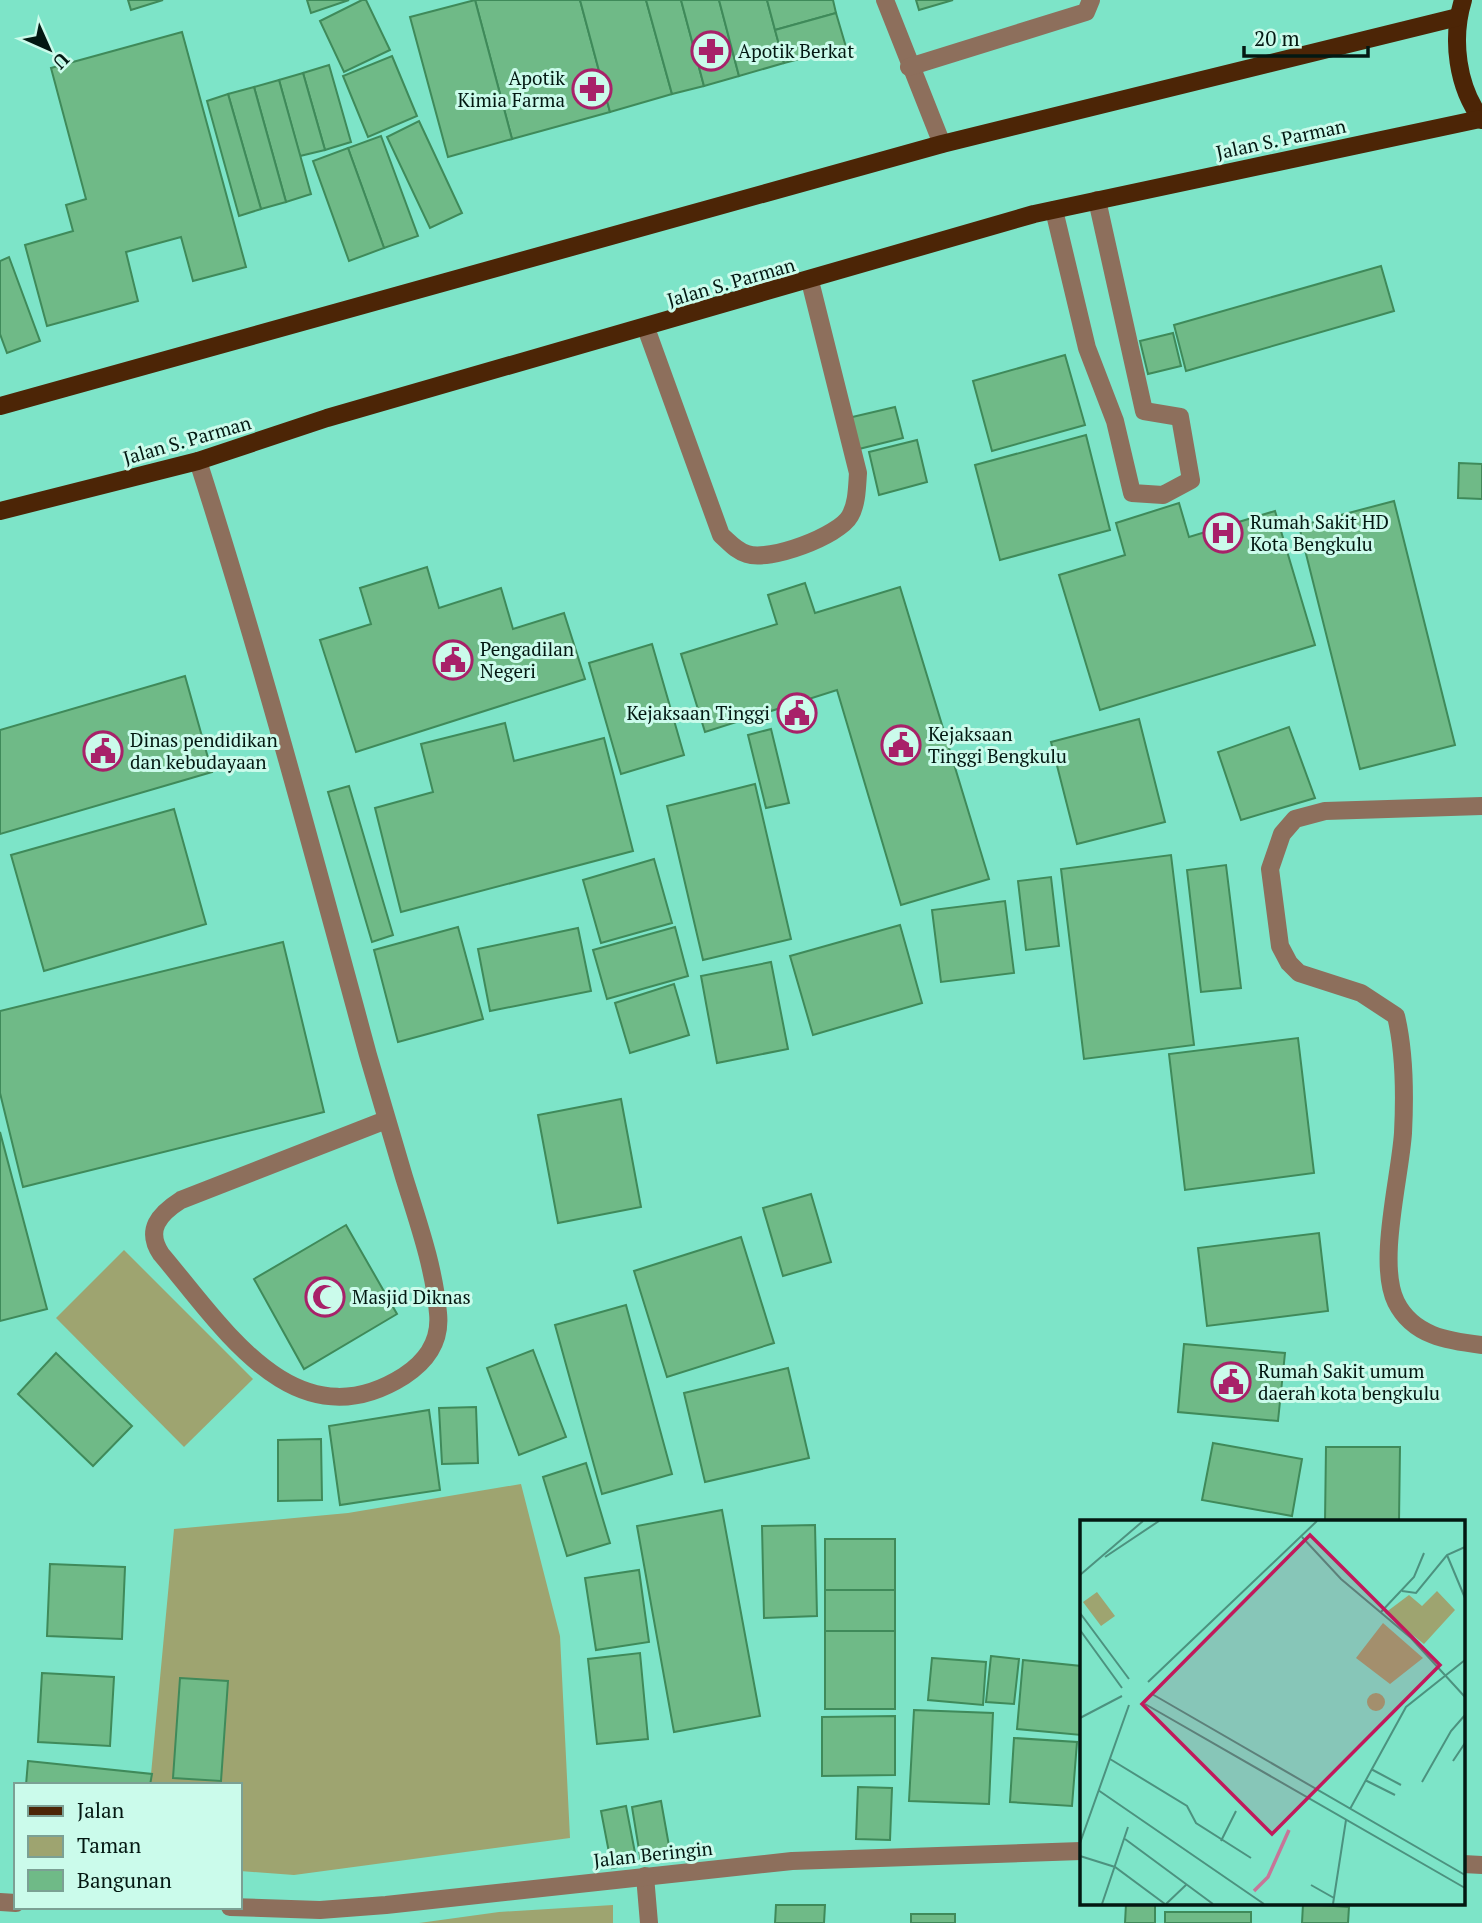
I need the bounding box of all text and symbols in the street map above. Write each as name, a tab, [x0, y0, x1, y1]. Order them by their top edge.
north arrow	[14, 14, 84, 84]
scale bar	[1244, 14, 1368, 58]
text: 20 m	[1254, 24, 1300, 52]
pharmacy icon: Apotik Berkat	[690, 30, 732, 72]
place label: Apotik Berkat	[738, 38, 854, 63]
text: U	[47, 48, 75, 75]
place label: Apotik Kimia Farma	[457, 65, 565, 112]
pharmacy icon: Apotik Kimia Farma	[571, 68, 613, 110]
street label: Jalan S. Parman	[1214, 113, 1348, 164]
street label: Jalan S. Parman	[664, 251, 798, 312]
street label: Jalan S. Parman	[120, 409, 254, 470]
place label: Rumah Sakit HD Kota Bengkulu	[1250, 509, 1389, 556]
hospital icon: Rumah Sakit HD Kota Bengkulu	[1202, 512, 1244, 554]
place label: Pengadilan Negeri	[480, 636, 574, 683]
public building icon: Pengadilan Negeri	[432, 639, 474, 681]
public building icon: Kejaksaan Tinggi	[776, 692, 818, 734]
place label: Kejaksaan Tinggi	[626, 700, 770, 725]
place label: Kejaksaan Tinggi Bengkulu	[928, 721, 1067, 768]
public building icon: Kejaksaan Tinggi Bengkulu	[880, 724, 922, 766]
place label: Dinas pendidikan dan kebudayaan	[130, 727, 278, 774]
public building icon: Dinas pendidikan dan kebudayaan	[82, 730, 124, 772]
mosque icon: Masjid Diknas	[304, 1276, 346, 1318]
place label: Masjid Diknas	[352, 1284, 471, 1309]
place label: Rumah Sakit umum daerah kota bengkulu	[1258, 1358, 1440, 1405]
public building icon: Rumah Sakit umum daerah kota bengkulu	[1210, 1361, 1252, 1403]
inset map	[1080, 1520, 1464, 1906]
legend	[14, 1783, 242, 1909]
text: Jalan	[77, 1796, 125, 1824]
text: Taman	[77, 1831, 142, 1859]
street label: Jalan Beringin	[592, 1835, 714, 1872]
text: Bangunan	[77, 1866, 172, 1894]

